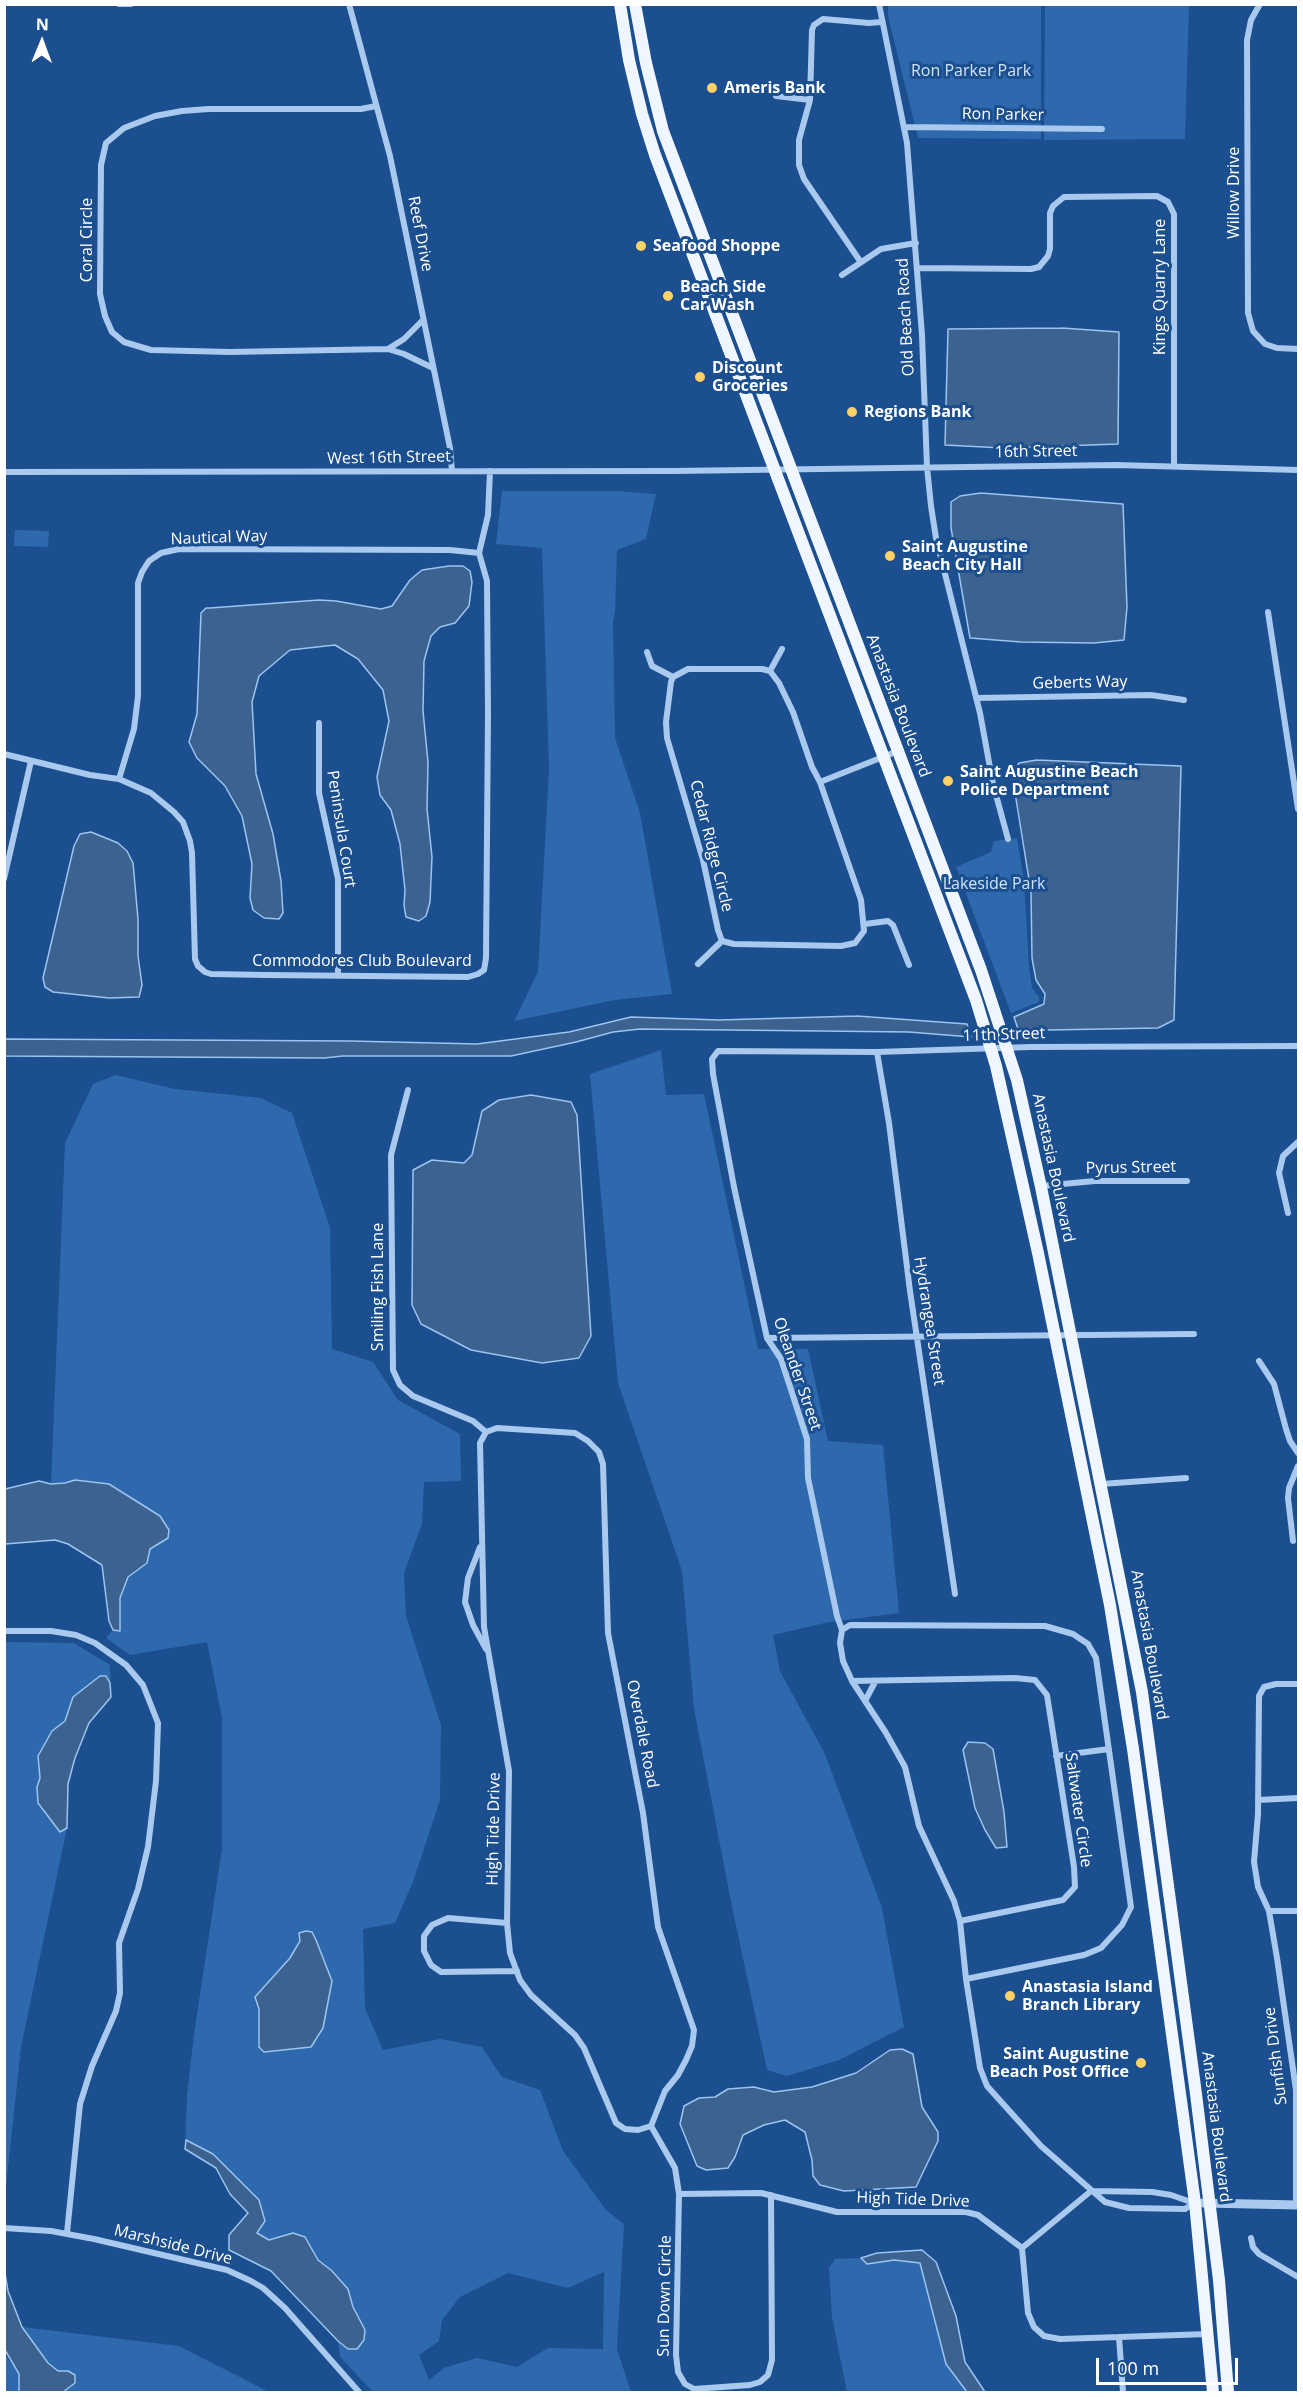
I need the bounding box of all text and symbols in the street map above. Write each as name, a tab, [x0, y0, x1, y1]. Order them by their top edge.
north arrow	[12, 12, 72, 72]
text: N	[36, 13, 49, 35]
park label: Ron Parker Park	[911, 61, 1031, 81]
place label: Ameris Bank	[724, 78, 825, 98]
marker: Ameris Bank	[705, 81, 719, 95]
street label: Ron Parker	[962, 105, 1044, 125]
street label: Willow Drive	[1224, 147, 1244, 239]
street label: Reef Drive	[403, 195, 437, 273]
street label: Coral Circle	[77, 198, 97, 282]
street label: Kings Quarry Lane	[1150, 219, 1170, 355]
place label: Seafood Shoppe	[653, 236, 780, 256]
marker: Seafood Shoppe	[634, 239, 648, 253]
street label: Old Beach Road	[893, 257, 919, 377]
place label: Beach Side Car Wash	[680, 277, 766, 315]
marker: Beach Side Car Wash	[661, 289, 675, 303]
place label: Discount Groceries	[712, 358, 788, 396]
marker: Discount Groceries	[693, 370, 707, 384]
place label: Regions Bank	[864, 402, 971, 422]
marker: Regions Bank	[845, 405, 859, 419]
street label: 16th Street	[995, 442, 1077, 462]
street label: West 16th Street	[327, 447, 451, 469]
street label: Nautical Way	[170, 527, 268, 549]
place label: Saint Augustine Beach City Hall	[902, 537, 1028, 575]
marker: Saint Augustine Beach City Hall	[883, 549, 897, 563]
street label: Anastasia Boulevard	[862, 632, 934, 780]
street label: Geberts Way	[1032, 673, 1128, 693]
place label: Saint Augustine Beach Police Department	[960, 762, 1139, 800]
street label: Peninsula Court	[322, 769, 360, 889]
marker: Saint Augustine Beach Police Department	[941, 774, 955, 788]
street label: Cedar Ridge Circle	[685, 778, 737, 914]
park label: Lakeside Park	[943, 874, 1045, 894]
street label: Commodores Club Boulevard	[252, 951, 472, 971]
street label: 11th Street	[962, 1024, 1046, 1046]
street label: Anastasia Boulevard	[1028, 1092, 1078, 1244]
street label: Pyrus Street	[1086, 1158, 1176, 1178]
street label: Smiling Fish Lane	[368, 1223, 388, 1351]
street label: Hydrangea Street	[909, 1255, 949, 1387]
street label: Oleander Street	[769, 1315, 825, 1433]
street label: Anastasia Boulevard	[1126, 1569, 1172, 1721]
street label: Overdale Road	[622, 1678, 662, 1790]
street label: Saltwater Circle	[1060, 1752, 1096, 1868]
street label: High Tide Drive	[483, 1772, 505, 1886]
place label: Anastasia Island Branch Library	[1022, 1977, 1153, 2015]
marker: Anastasia Island Branch Library	[1003, 1989, 1017, 2003]
street label: Sunfish Drive	[1260, 2006, 1292, 2106]
place label: Saint Augustine Beach Post Office	[990, 2044, 1129, 2082]
street label: Anastasia Boulevard	[1197, 2051, 1235, 2203]
marker: Saint Augustine Beach Post Office	[1134, 2056, 1148, 2070]
street label: High Tide Drive	[856, 2188, 970, 2212]
street label: Marshside Drive	[112, 2221, 234, 2269]
street label: Sun Down Circle	[654, 2235, 676, 2357]
scale bar	[1099, 2346, 1242, 2384]
text: 100 m	[1107, 2356, 1159, 2380]

